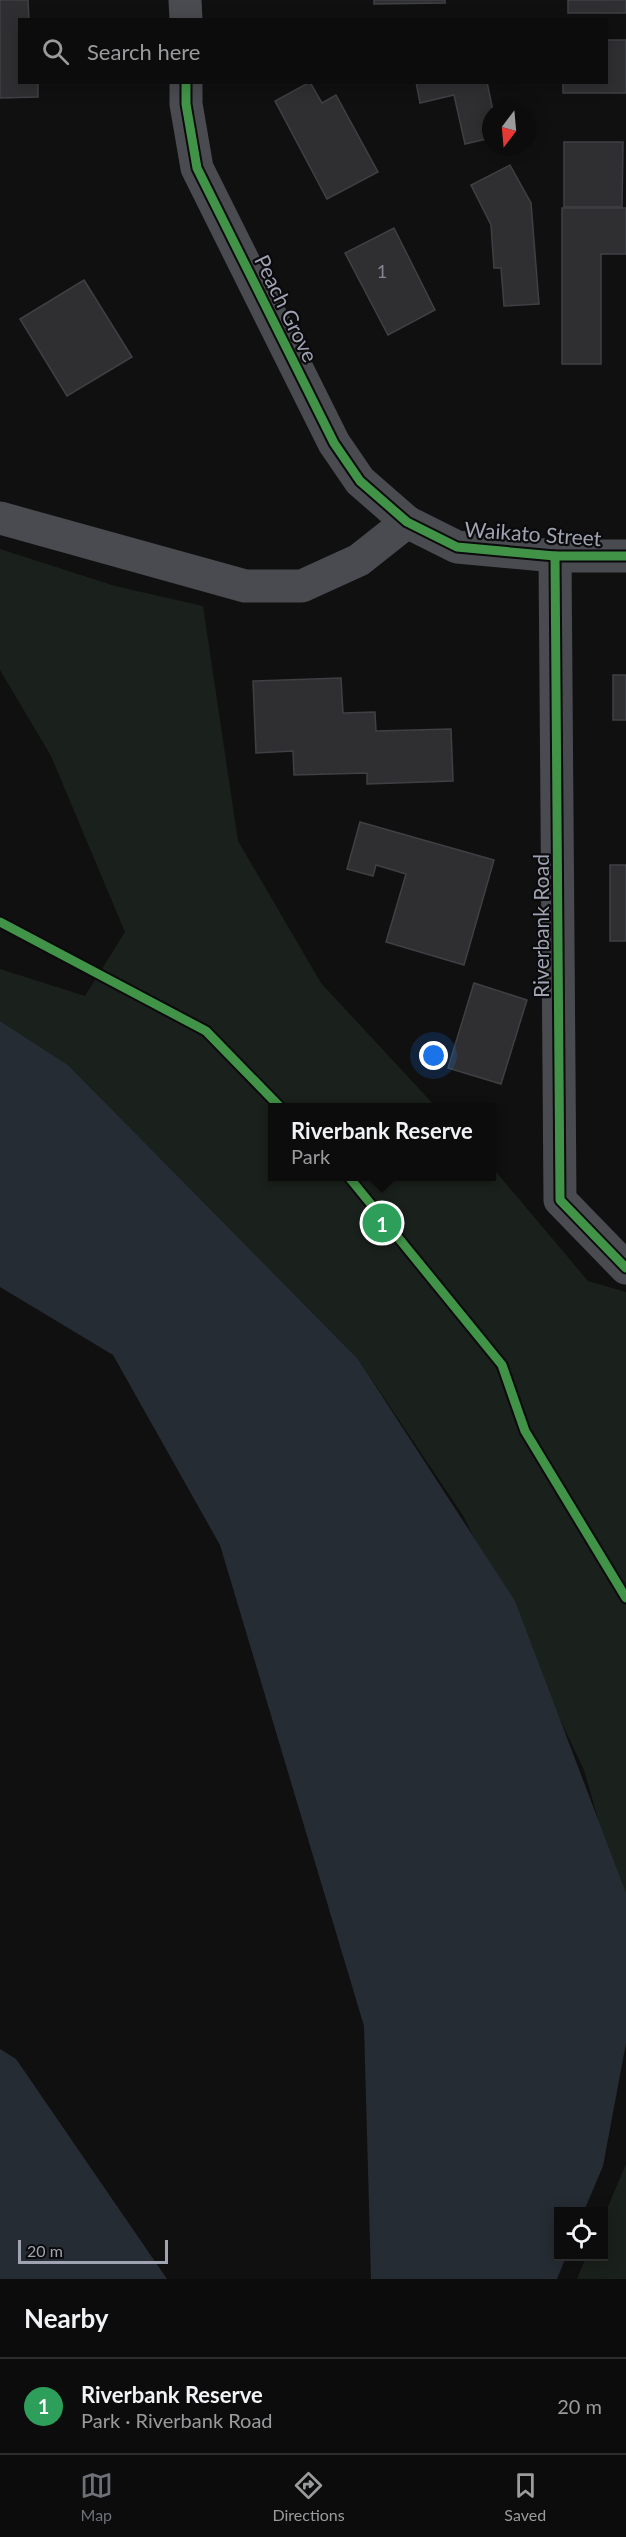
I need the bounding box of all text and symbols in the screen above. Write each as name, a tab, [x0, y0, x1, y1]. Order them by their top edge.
search box	[18, 18, 608, 84]
icon: search	[39, 35, 72, 68]
text: Search here	[87, 38, 200, 65]
north arrow	[482, 102, 536, 156]
street label: Peach Grove	[250, 250, 324, 366]
house number: 1	[377, 260, 387, 282]
street label: Waikato Street	[464, 516, 603, 550]
street label: Riverbank Road	[528, 854, 553, 998]
your location	[419, 1041, 448, 1070]
popup	[268, 1103, 496, 1181]
text: Riverbank Reserve	[291, 1117, 473, 1144]
text: Park	[291, 1144, 330, 1168]
pin: 1	[362, 1200, 401, 1246]
map controls	[554, 2207, 608, 2261]
button: locate	[554, 2207, 608, 2261]
scale bar	[18, 2237, 168, 2264]
text: 20 m	[27, 2241, 63, 2260]
text: Nearby	[24, 2302, 109, 2334]
text: Riverbank Reserve	[81, 2381, 263, 2408]
text: 1	[38, 2394, 49, 2418]
text: 20 m	[557, 2394, 602, 2418]
text: Park · Riverbank Road	[81, 2408, 273, 2432]
tab: Map	[80, 2469, 113, 2524]
tab: Directions	[272, 2469, 345, 2524]
tab: Saved	[504, 2469, 546, 2524]

